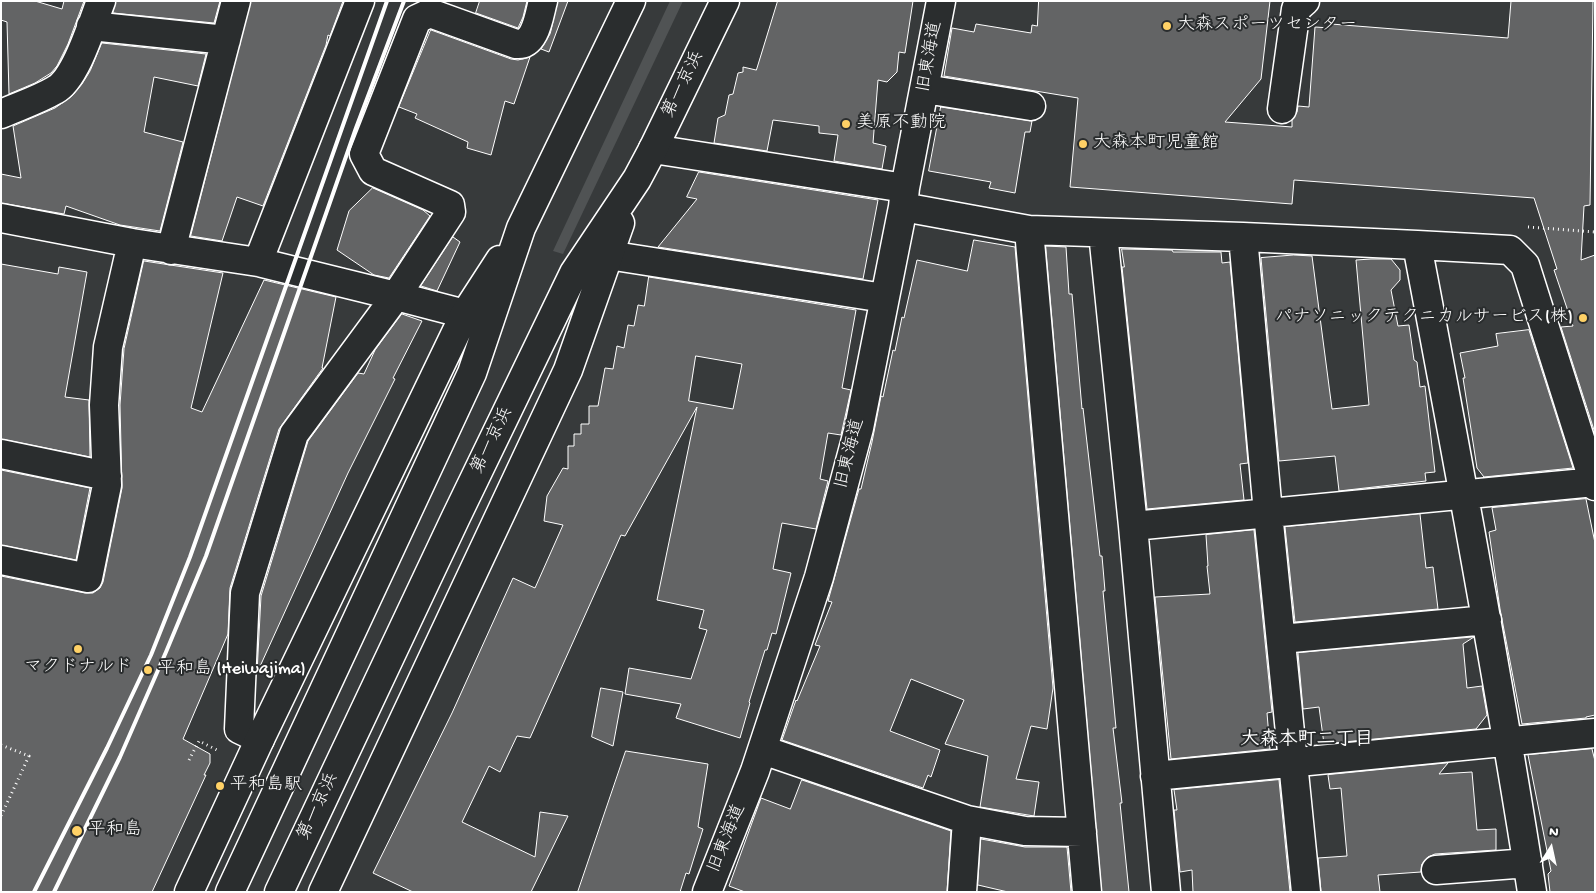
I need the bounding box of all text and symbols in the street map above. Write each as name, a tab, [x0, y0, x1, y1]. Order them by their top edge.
place label: 大森スポーツセンター	[1177, 15, 1357, 37]
street label: 旧東海道	[914, 20, 948, 94]
marker: 大森スポーツセンター	[1161, 20, 1173, 32]
street label: 第一京浜	[659, 48, 709, 122]
place label: 美原不動院	[856, 113, 946, 135]
marker: 美原不動院	[840, 118, 852, 130]
place label: 大森本町児童館	[1093, 133, 1219, 155]
marker: 大森本町児童館	[1077, 138, 1089, 150]
place label: パナソニックテクニカルサービス(株)	[1275, 307, 1573, 329]
marker: パナソニックテクニカルサービス(株)	[1577, 312, 1589, 324]
street label: 第一京浜	[468, 404, 518, 478]
street label: 旧東海道	[832, 416, 870, 492]
marker: マクドナルド	[72, 643, 84, 655]
place label: マクドナルド	[24, 657, 132, 679]
place label: 平和島 (Heiwajima)	[158, 659, 306, 681]
marker: 平和島 (Heiwajima)	[142, 664, 154, 676]
district label: 大森本町二丁目	[1241, 730, 1373, 752]
street label: 第一京浜	[294, 770, 344, 844]
place label: 平和島駅	[230, 775, 302, 797]
marker: 平和島駅	[214, 780, 226, 792]
street label: 旧東海道	[705, 802, 751, 876]
place label: 平和島	[88, 820, 142, 842]
north arrow	[1526, 823, 1576, 873]
marker: 平和島	[70, 824, 84, 838]
text: N	[1548, 824, 1560, 842]

